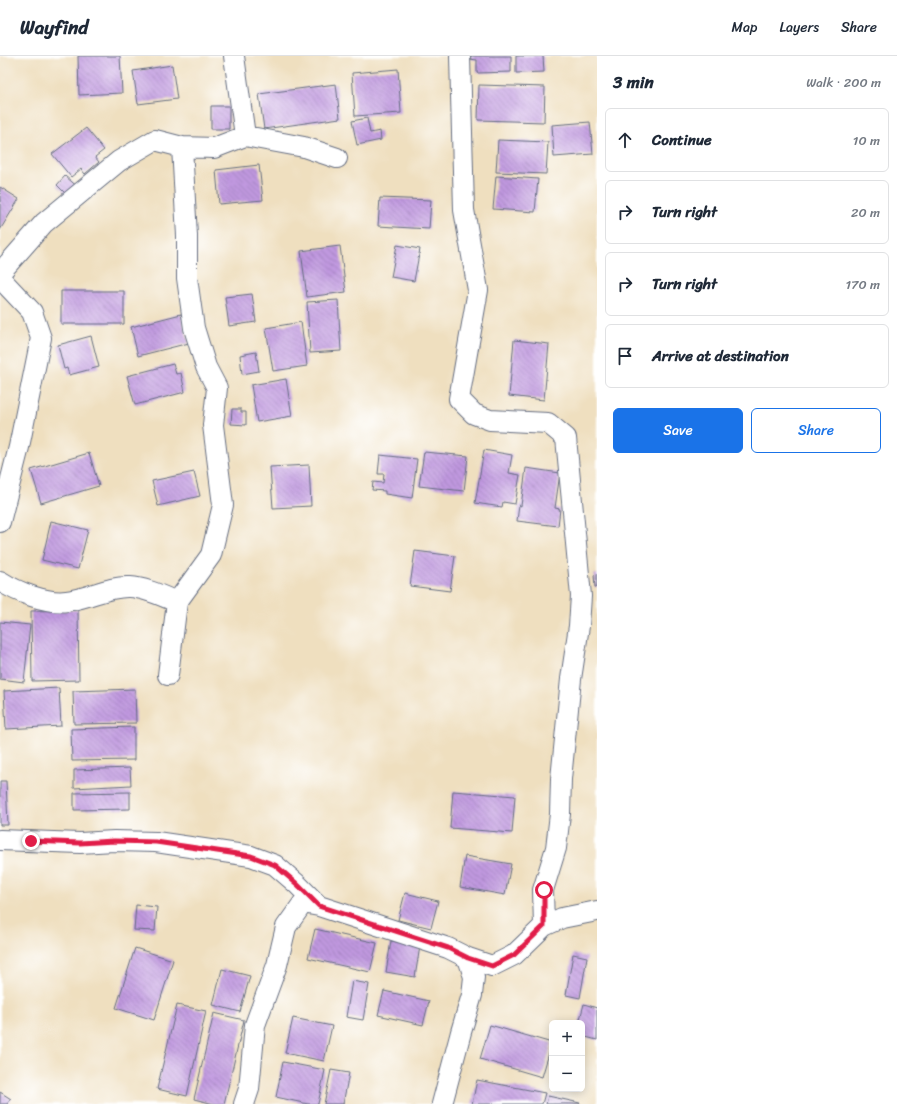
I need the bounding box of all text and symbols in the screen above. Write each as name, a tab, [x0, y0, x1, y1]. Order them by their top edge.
text: Wayfind	[20, 11, 88, 44]
text: Map	[732, 15, 757, 40]
text: Layers	[779, 15, 819, 40]
text: Share	[841, 15, 877, 40]
text: 3 min	[613, 67, 654, 97]
text: Walk · 200 m	[806, 71, 881, 94]
text: Continue	[652, 127, 712, 153]
icon: ahead	[614, 129, 636, 151]
text: 10 m	[853, 129, 880, 152]
text: Turn right	[652, 199, 717, 225]
icon: right	[614, 201, 636, 223]
text: 20 m	[851, 201, 880, 224]
text: Turn right	[652, 271, 717, 297]
icon: right	[614, 273, 636, 295]
text: 170 m	[845, 273, 880, 296]
text: Arrive at destination	[652, 343, 789, 369]
icon: arrive	[614, 345, 636, 367]
button: Save	[613, 408, 743, 453]
button: Share	[751, 408, 881, 453]
route end	[22, 832, 40, 850]
route start	[535, 881, 553, 899]
map controls	[549, 1020, 585, 1092]
button: +	[549, 1020, 585, 1056]
button: −	[549, 1056, 585, 1092]

